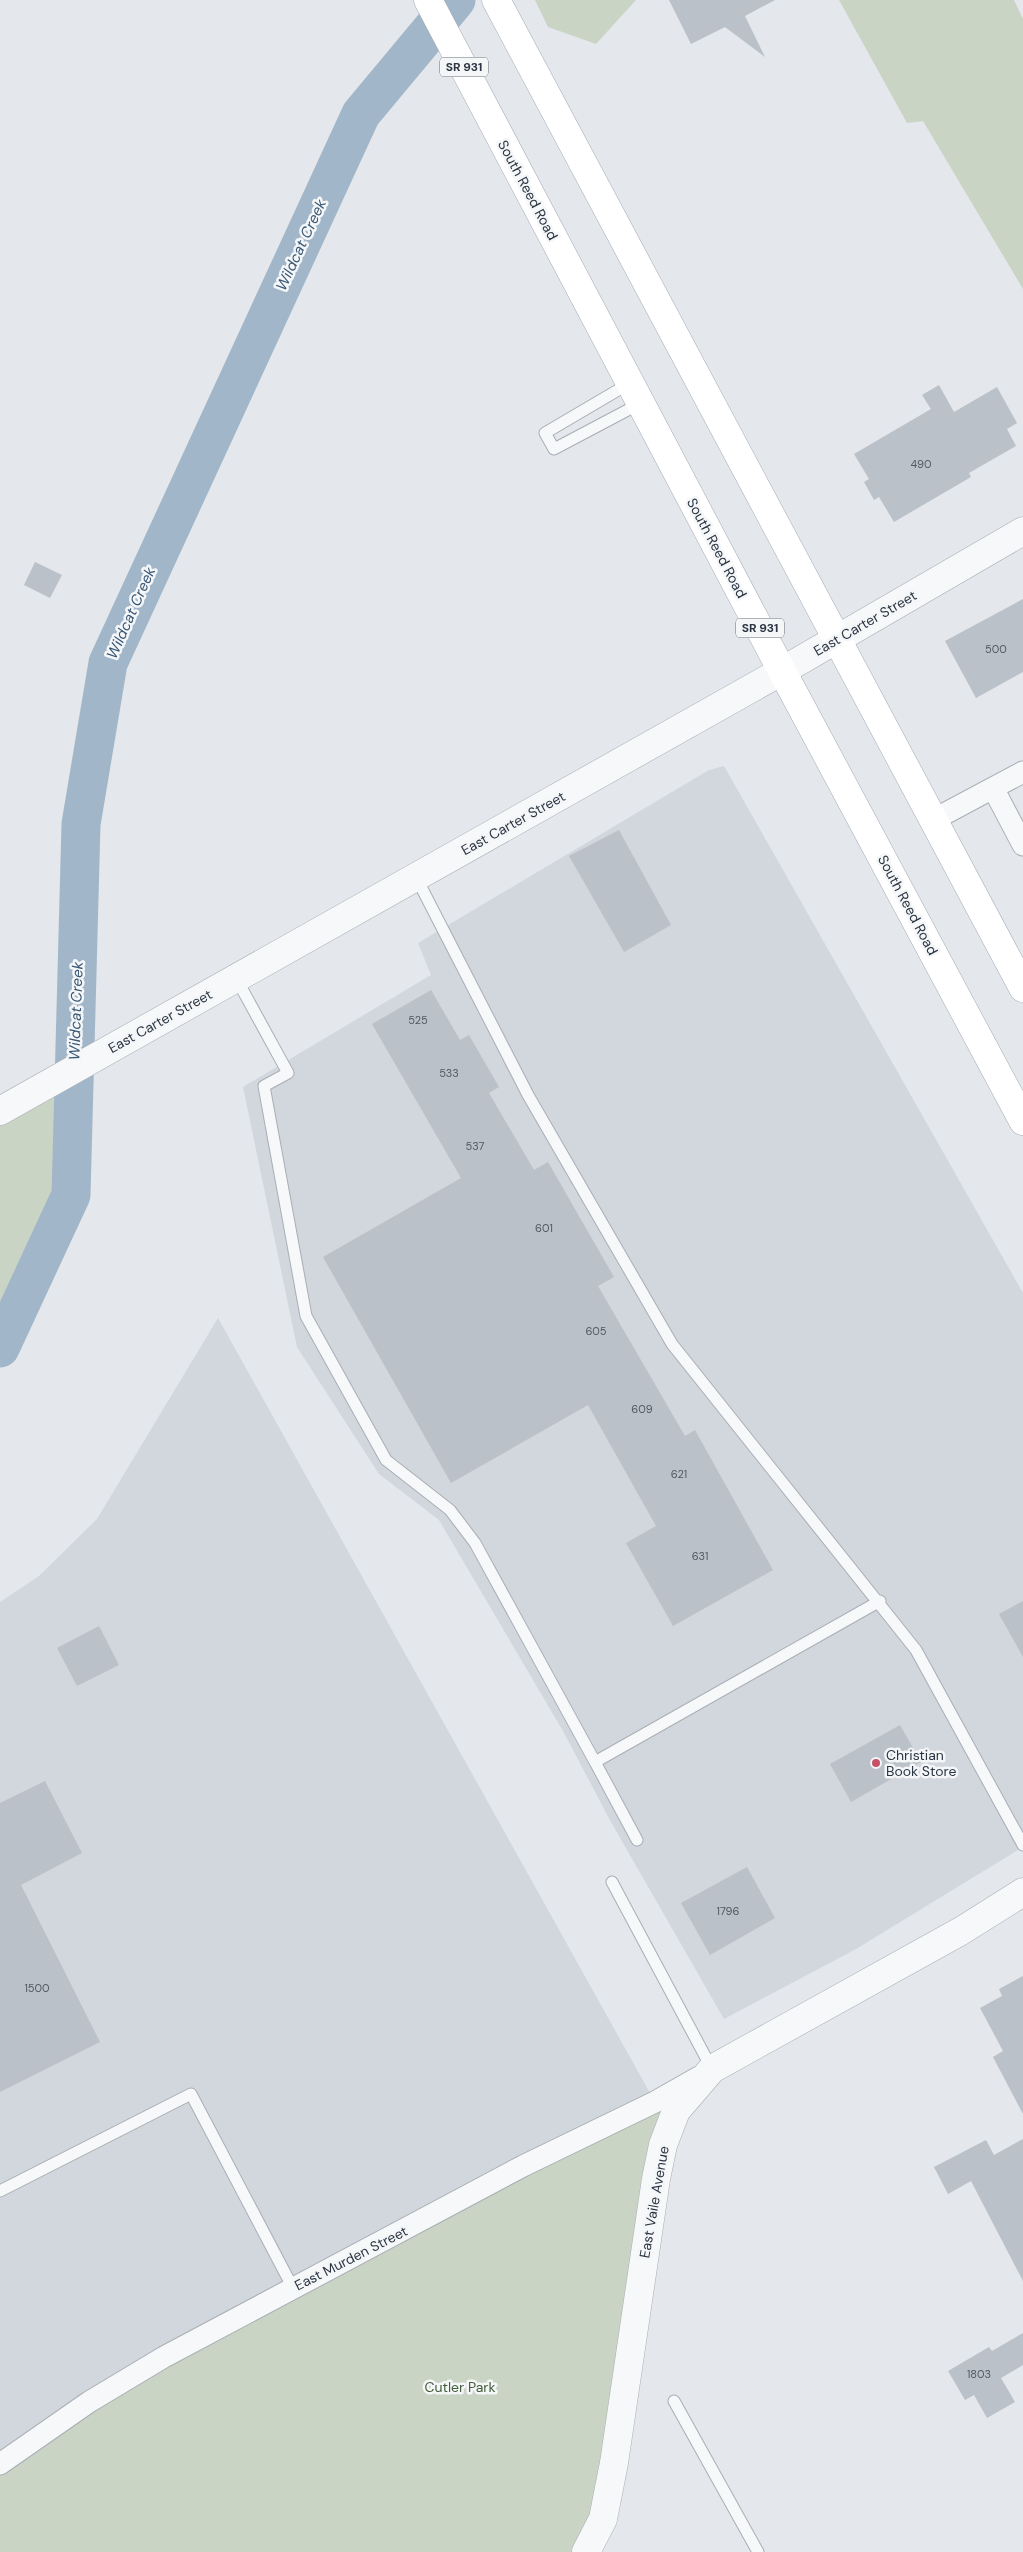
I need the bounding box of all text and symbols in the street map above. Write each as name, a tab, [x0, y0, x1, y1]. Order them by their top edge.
road number: SR 931	[440, 58, 488, 76]
street label: South Reed Road	[494, 137, 562, 243]
water label: Wildcat Creek	[271, 196, 331, 294]
house number: 490	[910, 457, 932, 471]
street label: South Reed Road	[683, 495, 751, 601]
water label: Wildcat Creek	[102, 564, 160, 662]
street label: East Carter Street	[810, 586, 920, 660]
road number: SR 931	[736, 618, 784, 638]
house number: 500	[985, 642, 1007, 656]
street label: East Carter Street	[458, 787, 568, 859]
street label: South Reed Road	[874, 852, 942, 958]
water label: Wildcat Creek	[64, 961, 88, 1061]
street label: East Carter Street	[105, 985, 215, 1057]
house number: 525	[408, 1013, 428, 1027]
house number: 533	[439, 1066, 459, 1080]
house number: 537	[466, 1139, 485, 1153]
house number: 601	[535, 1221, 553, 1235]
house number: 605	[585, 1324, 607, 1338]
house number: 609	[631, 1402, 653, 1416]
house number: 621	[671, 1467, 687, 1481]
house number: 631	[692, 1549, 708, 1563]
place label: Christian Book Store	[886, 1746, 956, 1780]
marker: Christian Book Store	[870, 1757, 882, 1769]
house number: 1796	[717, 1904, 740, 1918]
house number: 1500	[24, 1981, 50, 1995]
street label: East Vaile Avenue	[635, 2145, 673, 2259]
street label: East Murden Street	[292, 2222, 410, 2294]
house number: 1803	[967, 2367, 991, 2381]
park label: Cutler Park	[424, 2378, 496, 2396]

